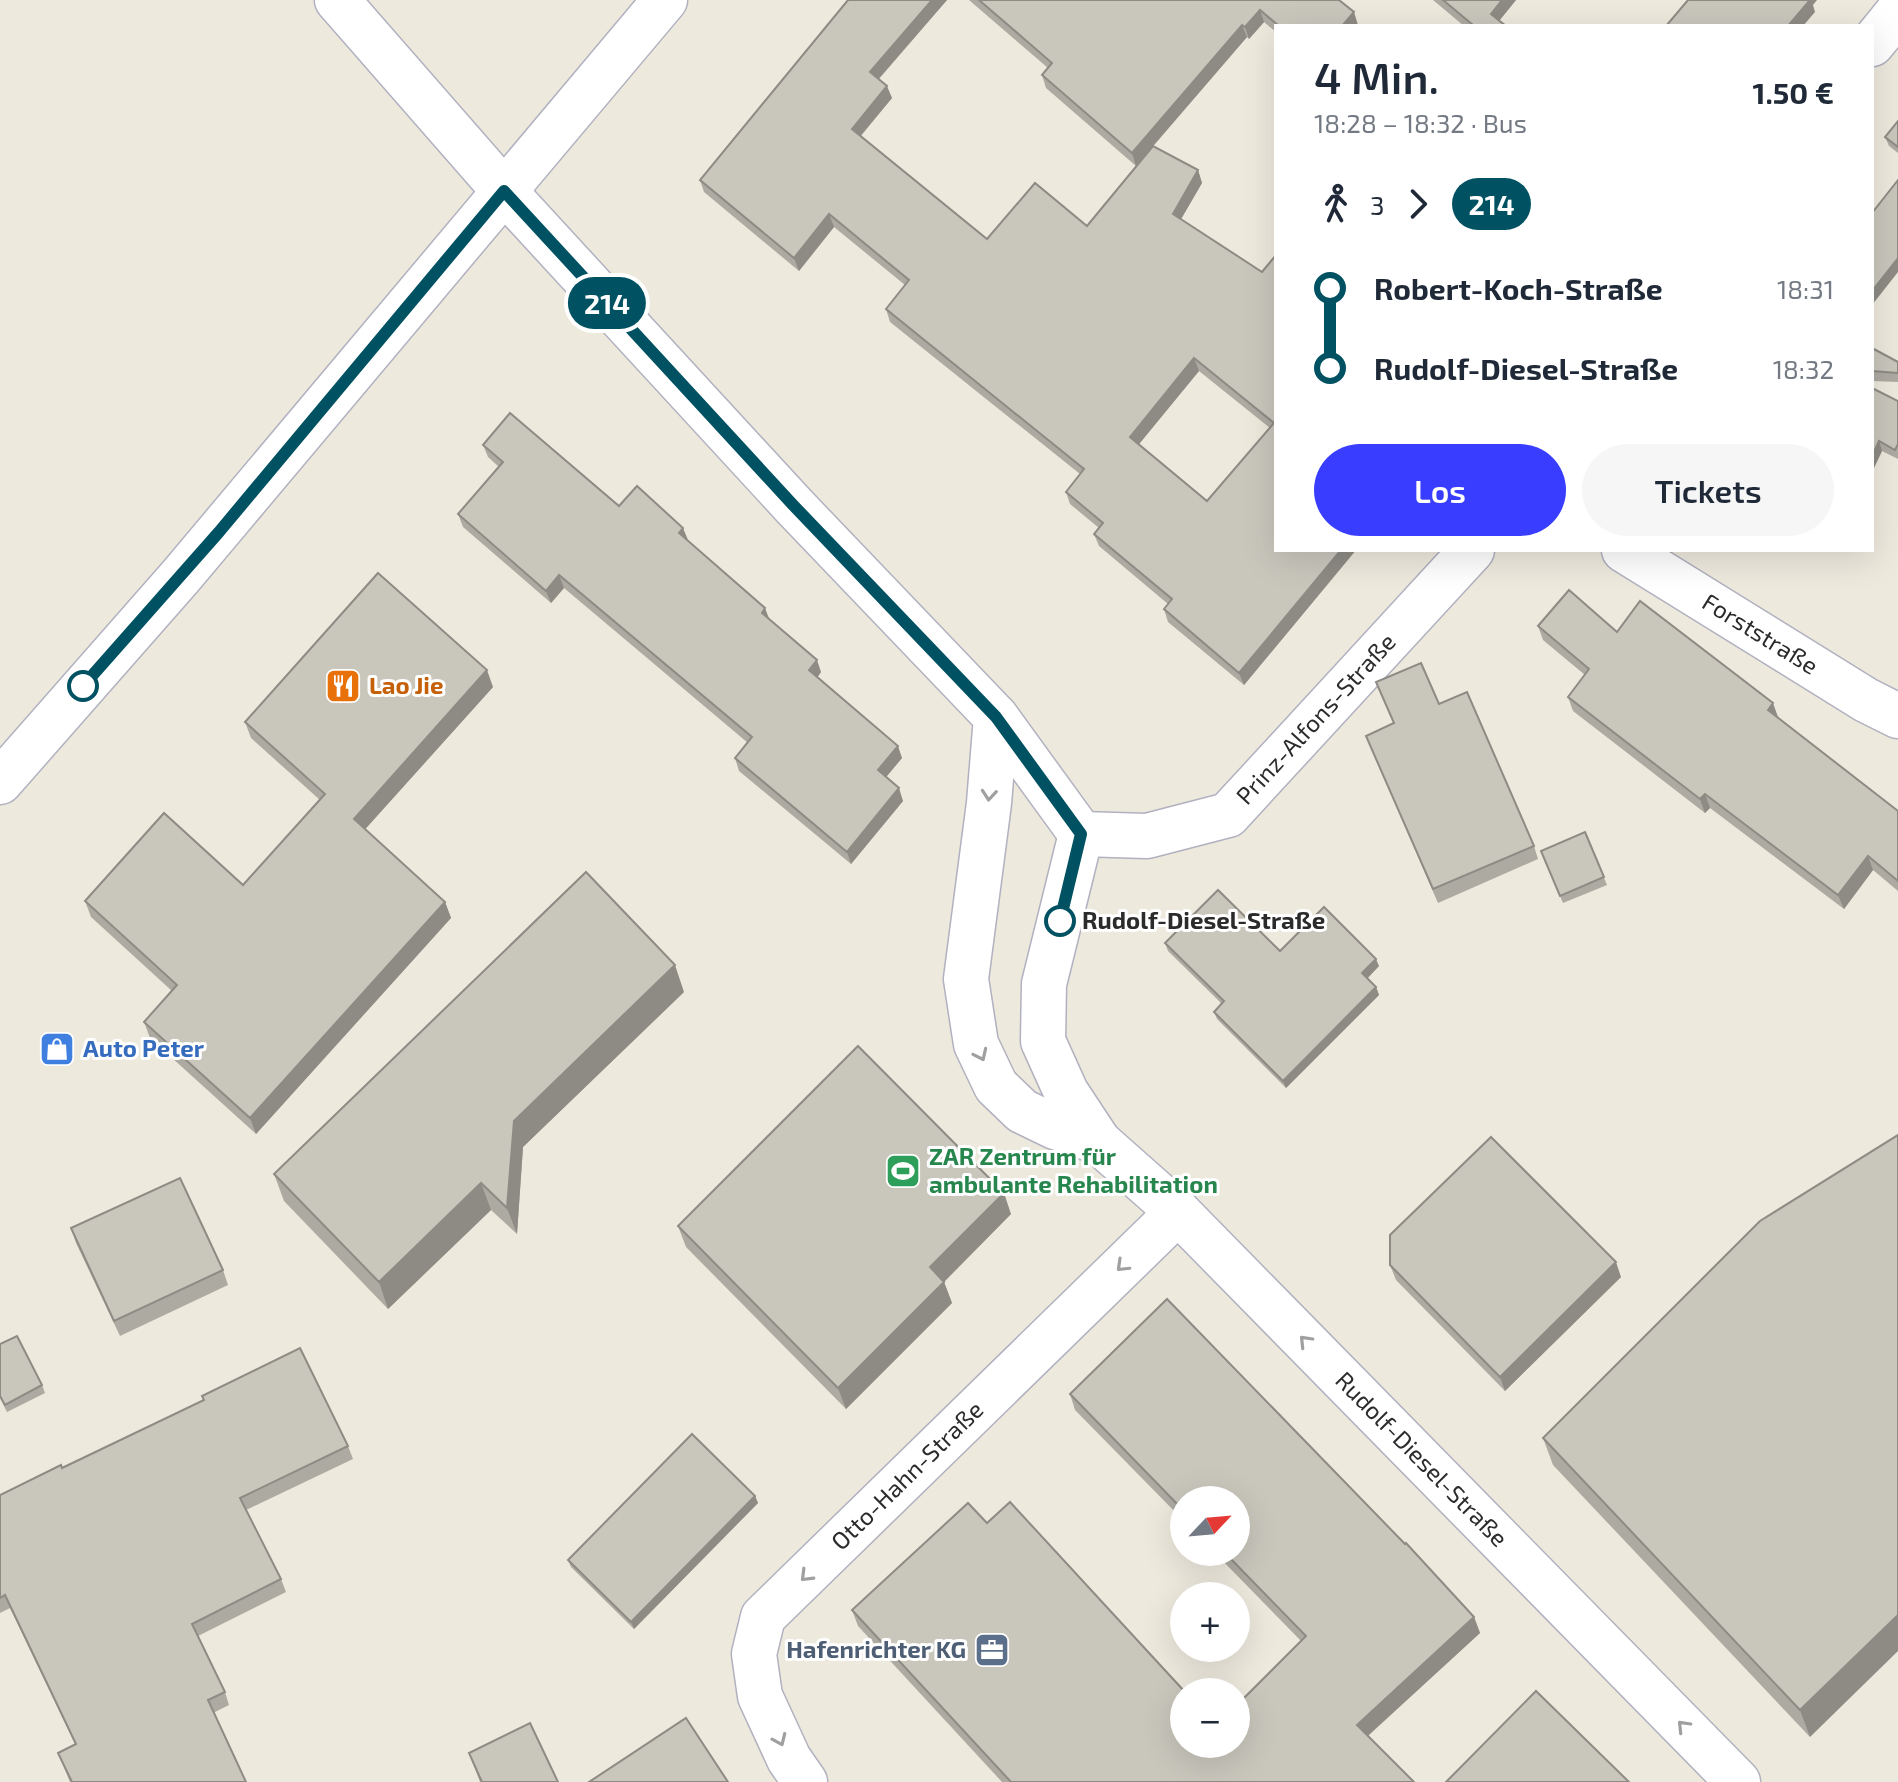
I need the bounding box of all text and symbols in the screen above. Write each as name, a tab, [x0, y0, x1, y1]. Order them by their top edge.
text: 4 Min.	[1314, 50, 1439, 103]
text: 1.50 €	[1752, 74, 1834, 110]
text: 18:28 – 18:32 · Bus	[1314, 107, 1527, 138]
icon: walk	[1314, 182, 1358, 226]
icon: forward	[1396, 182, 1440, 226]
text: 214	[1468, 187, 1515, 221]
text: 3	[1370, 189, 1384, 220]
text: Robert-Koch-Straße	[1374, 270, 1663, 306]
text: 18:31	[1777, 273, 1834, 304]
line badge: 214	[561, 277, 653, 329]
text: 214	[584, 286, 630, 320]
text: Rudolf-Diesel-Straße	[1374, 350, 1678, 386]
text: 18:32	[1773, 353, 1834, 384]
button: Los	[1314, 444, 1566, 536]
button: Tickets	[1582, 444, 1834, 536]
street label: Forststraße	[1698, 586, 1824, 680]
street label: Prinz-Alfons-Straße	[1229, 627, 1401, 810]
restaurant icon: Lao Jie	[324, 667, 362, 705]
place label: Lao Jie	[369, 670, 444, 699]
unlabelled marker	[68, 671, 98, 701]
one-way arrow	[981, 789, 998, 802]
place label: Rudolf-Diesel-Straße	[1082, 905, 1325, 934]
marker: Rudolf-Diesel-Straße	[1045, 906, 1075, 936]
shop icon: Auto Peter	[38, 1030, 76, 1068]
place label: Auto Peter	[83, 1033, 205, 1062]
one-way arrow	[971, 1047, 987, 1061]
place label: ZAR Zentrum für ambulante Rehabilitation	[929, 1141, 1218, 1198]
sports icon: ZAR Zentrum für ambulante Rehabilitation	[884, 1152, 922, 1190]
one-way arrow	[1117, 1257, 1131, 1271]
one-way arrow	[1300, 1336, 1314, 1350]
street label: Rudolf-Diesel-Straße	[1330, 1365, 1515, 1552]
street label: Otto-Hahn-Straße	[825, 1394, 989, 1555]
north arrow	[1170, 1486, 1250, 1566]
map controls	[1170, 1486, 1250, 1758]
one-way arrow	[801, 1566, 815, 1581]
button: +	[1170, 1582, 1250, 1662]
office icon: Hafenrichter KG	[973, 1631, 1011, 1669]
place label: Hafenrichter KG	[786, 1634, 966, 1663]
button: −	[1170, 1678, 1250, 1758]
one-way arrow	[1678, 1721, 1692, 1735]
one-way arrow	[771, 1732, 787, 1747]

